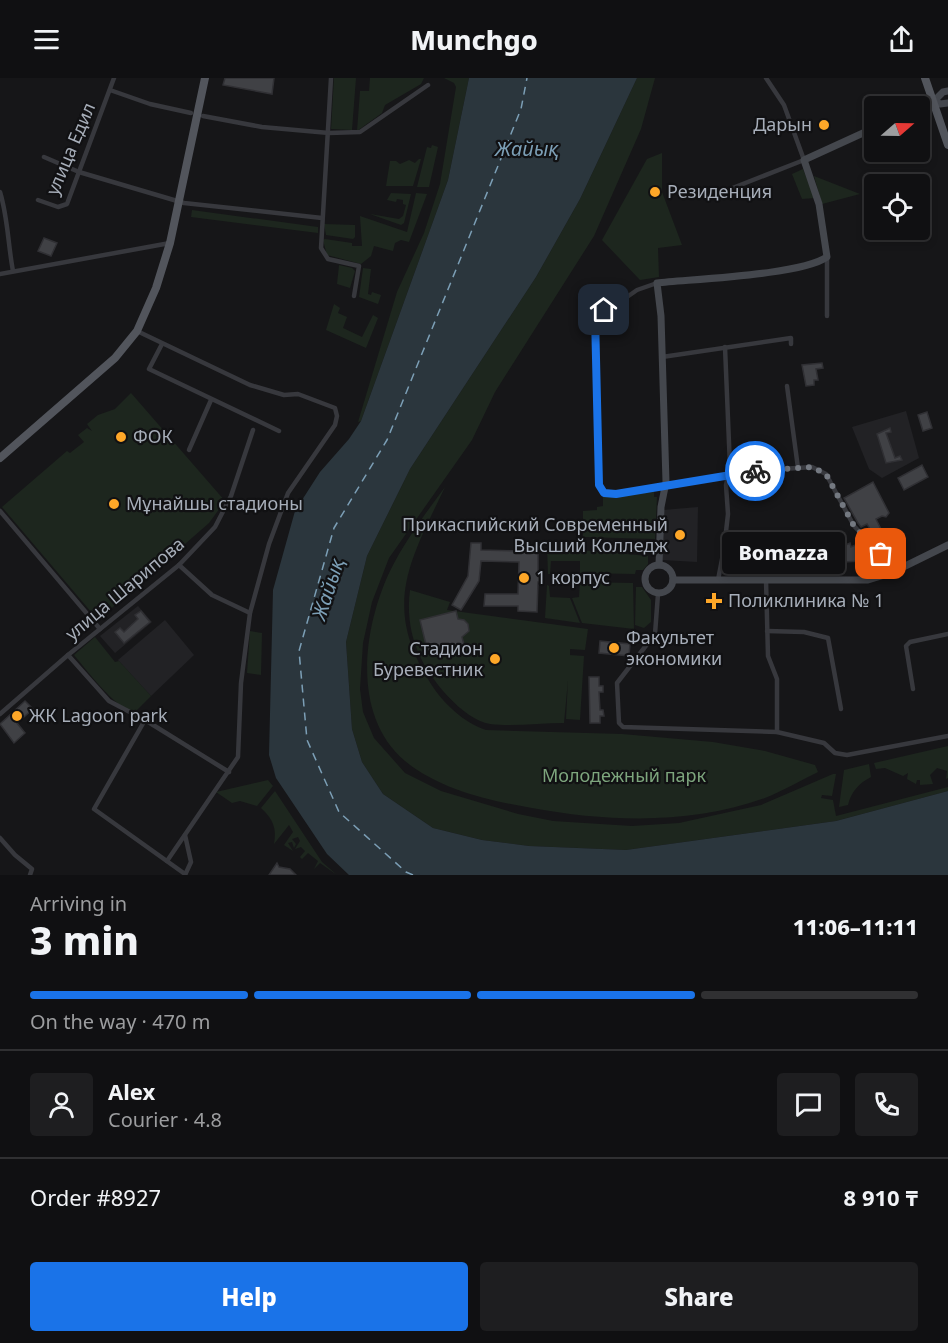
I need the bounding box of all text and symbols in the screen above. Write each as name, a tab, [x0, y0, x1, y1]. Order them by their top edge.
text: Munchgo	[410, 21, 538, 58]
icon: menu	[30, 23, 63, 56]
icon: share	[885, 23, 918, 56]
north arrow	[864, 96, 930, 162]
map controls	[864, 96, 930, 240]
street label: улица Едил	[40, 99, 100, 199]
place label: Дарын	[753, 112, 812, 136]
marker: Дарын	[817, 118, 831, 132]
water label: Жайық	[493, 135, 559, 162]
button: locate	[864, 174, 930, 240]
place label: Резиденция	[667, 179, 772, 203]
marker: Резиденция	[648, 185, 662, 199]
pin	[578, 284, 629, 335]
icon: home	[587, 293, 620, 326]
place label: ФОК	[133, 424, 173, 448]
marker: ФОК	[114, 430, 128, 444]
courier	[725, 441, 785, 501]
icon: bike	[739, 455, 772, 488]
place label: Мұнайшы стадионы	[126, 491, 303, 515]
marker: Мұнайшы стадионы	[107, 497, 121, 511]
place label: Прикаспийский Современный Высший Колледж	[402, 512, 668, 557]
marker: Прикаспийский Современный Высший Колледж	[673, 528, 687, 542]
pin	[855, 528, 906, 579]
street label: улица Шарипова	[60, 531, 189, 645]
callout: Bomazza	[722, 533, 845, 575]
icon: bag	[864, 537, 897, 570]
text: Bomazza	[738, 539, 829, 566]
water label: Жайық	[304, 554, 350, 625]
place label: 1 корпус	[536, 565, 610, 589]
marker: 1 корпус	[517, 571, 531, 585]
place label: Поликлиника № 1	[728, 588, 884, 612]
marker: Поликлиника № 1	[705, 592, 723, 610]
place label: Факультет экономики	[626, 625, 722, 670]
place label: Стадион Буревестник	[373, 636, 483, 681]
marker: Факультет экономики	[607, 641, 621, 655]
marker: Стадион Буревестник	[488, 652, 502, 666]
place label: ЖК Lagoon park	[29, 703, 168, 727]
marker: ЖК Lagoon park	[10, 709, 24, 723]
park label: Молодежный парк	[542, 763, 707, 787]
text: Arriving in	[30, 890, 127, 917]
text: 11:06–11:11	[793, 911, 918, 941]
text: 3 min	[30, 913, 139, 966]
text: On the way · 470 m	[30, 1008, 210, 1035]
button: person	[30, 1073, 93, 1136]
button: chat	[777, 1073, 840, 1136]
button: phone	[855, 1073, 918, 1136]
text: Alex	[108, 1076, 155, 1106]
text: Courier · 4.8	[108, 1106, 222, 1133]
text: Order #8927	[30, 1182, 161, 1212]
text: 8 910 ₸	[844, 1182, 918, 1212]
button: Help	[30, 1262, 468, 1331]
button: Share	[480, 1262, 918, 1331]

